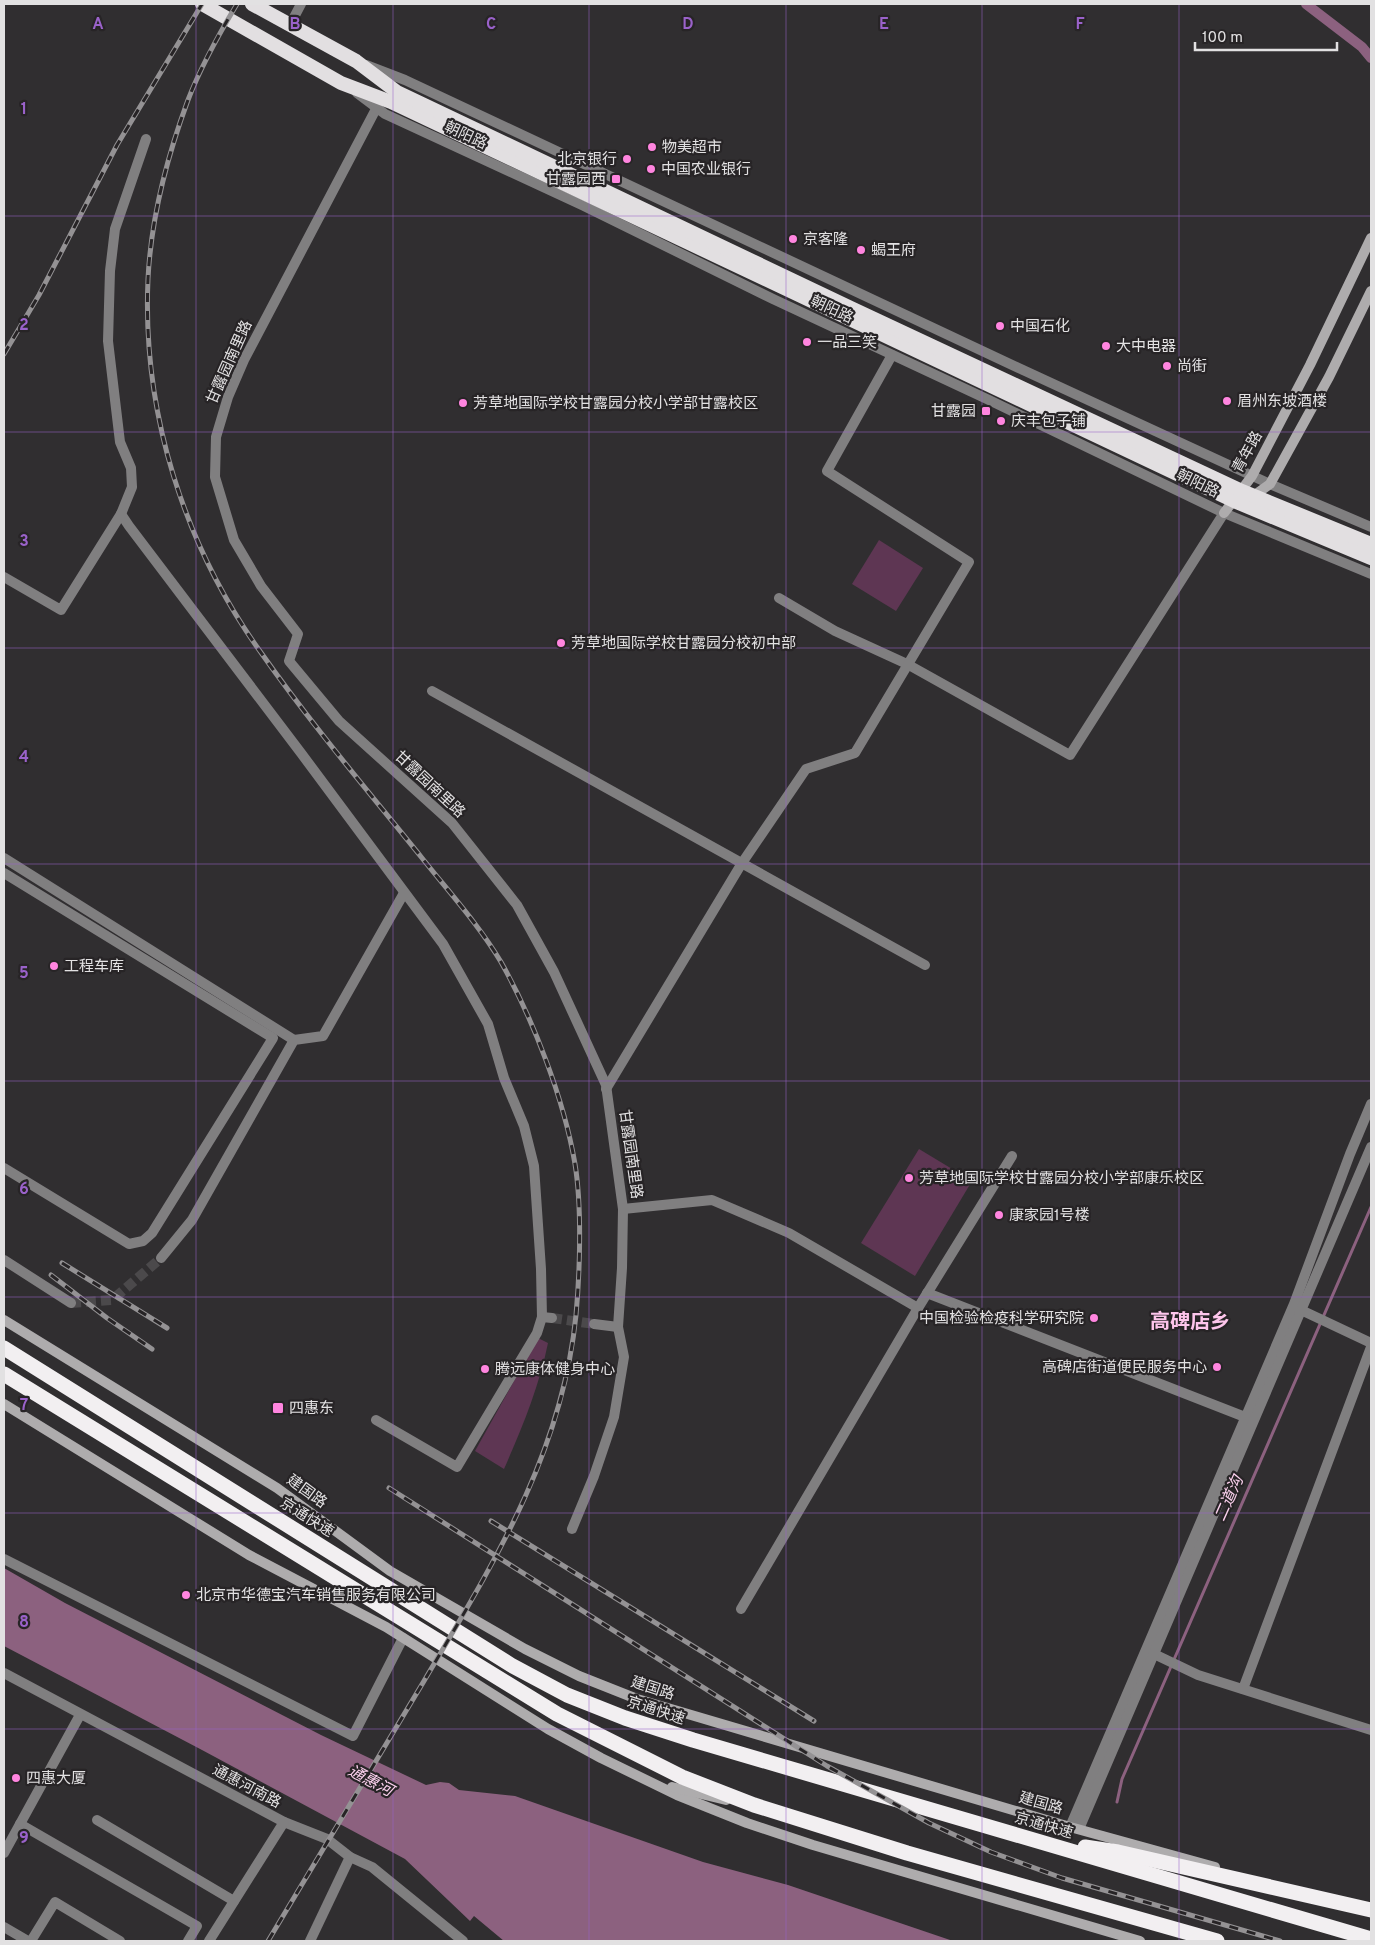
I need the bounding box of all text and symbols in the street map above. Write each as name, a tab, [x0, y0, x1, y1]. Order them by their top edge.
text: A	[92, 15, 104, 35]
text: B	[289, 15, 301, 35]
text: C	[486, 15, 496, 35]
text: D	[682, 15, 694, 35]
text: E	[879, 15, 889, 35]
text: F	[1075, 15, 1085, 35]
scale bar	[1195, 20, 1338, 52]
text: 100 m	[1202, 29, 1243, 48]
text: 1	[21, 100, 27, 120]
street label: 朝阳路	[441, 118, 490, 154]
place label: 物美超市	[662, 139, 722, 158]
marker: 物美超市	[646, 141, 658, 153]
place label: 北京银行	[557, 150, 617, 170]
marker: 北京银行	[621, 153, 633, 165]
place label: 中国农业银行	[661, 161, 751, 180]
marker: 中国农业银行	[645, 163, 657, 175]
place label: 甘露园西	[546, 171, 606, 190]
marker: 甘露园西	[610, 173, 622, 185]
place label: 京客隆	[803, 231, 848, 250]
marker: 京客隆	[787, 233, 799, 245]
place label: 蝎王府	[871, 242, 916, 261]
marker: 蝎王府	[855, 244, 867, 256]
street label: 朝阳路	[807, 292, 856, 328]
text: 2	[19, 316, 29, 336]
place label: 中国石化	[1010, 317, 1070, 337]
street label: 甘露园南里路	[203, 318, 257, 408]
marker: 中国石化	[994, 320, 1006, 332]
place label: 一品三笑	[817, 334, 877, 353]
marker: 一品三笑	[801, 336, 813, 348]
place label: 大中电器	[1116, 338, 1176, 357]
marker: 大中电器	[1100, 340, 1112, 352]
place label: 尚街	[1177, 358, 1207, 377]
marker: 尚街	[1161, 360, 1173, 372]
place label: 眉州东坡酒楼	[1237, 392, 1327, 412]
place label: 芳草地国际学校甘露园分校小学部甘露校区	[473, 394, 758, 414]
marker: 眉州东坡酒楼	[1221, 395, 1233, 407]
marker: 芳草地国际学校甘露园分校小学部甘露校区	[457, 397, 469, 409]
place label: 甘露园	[931, 403, 976, 422]
marker: 甘露园	[980, 405, 992, 417]
place label: 庆丰包子铺	[1011, 413, 1086, 432]
marker: 庆丰包子铺	[995, 415, 1007, 427]
street label: 青年路	[1229, 428, 1268, 477]
street label: 朝阳路	[1173, 466, 1222, 503]
text: 3	[19, 532, 29, 552]
place label: 芳草地国际学校甘露园分校初中部	[571, 634, 796, 654]
marker: 芳草地国际学校甘露园分校初中部	[555, 637, 567, 649]
street label: 甘露园南里路	[390, 747, 468, 823]
text: 4	[19, 748, 29, 768]
place label: 工程车库	[64, 958, 124, 977]
marker: 工程车库	[48, 960, 60, 972]
text: 5	[19, 964, 29, 984]
street label: 甘露园南里路	[614, 1108, 645, 1200]
place label: 芳草地国际学校甘露园分校小学部康乐校区	[919, 1169, 1204, 1189]
marker: 芳草地国际学校甘露园分校小学部康乐校区	[903, 1172, 915, 1184]
text: 6	[19, 1180, 29, 1200]
place label: 康家园1号楼	[1009, 1207, 1090, 1226]
marker: 康家园1号楼	[993, 1209, 1005, 1221]
place label: 中国检验检疫科学研究院	[919, 1309, 1084, 1329]
district label: 高碑店乡	[1150, 1310, 1230, 1336]
marker: 中国检验检疫科学研究院	[1088, 1312, 1100, 1324]
place label: 高碑店街道便民服务中心	[1042, 1359, 1207, 1378]
place label: 腾远康体健身中心	[495, 1361, 615, 1380]
marker: 高碑店街道便民服务中心	[1211, 1361, 1223, 1373]
marker: 腾远康体健身中心	[479, 1363, 491, 1375]
text: 7	[20, 1396, 28, 1416]
place label: 四惠东	[289, 1400, 334, 1419]
marker: 四惠东	[271, 1401, 285, 1415]
street label: 建国路	[282, 1471, 330, 1513]
water label: 二道沟	[1211, 1471, 1250, 1525]
street label: 京通快速	[276, 1494, 337, 1542]
place label: 北京市华德宝汽车销售服务有限公司	[196, 1586, 436, 1606]
marker: 北京市华德宝汽车销售服务有限公司	[180, 1589, 192, 1601]
text: 8	[19, 1613, 29, 1633]
street label: 建国路	[628, 1673, 677, 1705]
street label: 京通快速	[624, 1693, 687, 1730]
street label: 通惠河南路	[209, 1761, 284, 1813]
water label: 通惠河	[344, 1762, 399, 1803]
place label: 四惠大厦	[26, 1770, 86, 1789]
marker: 四惠大厦	[10, 1772, 22, 1784]
street label: 建国路	[1016, 1789, 1065, 1820]
street label: 京通快速	[1012, 1809, 1075, 1844]
text: 9	[19, 1829, 29, 1849]

